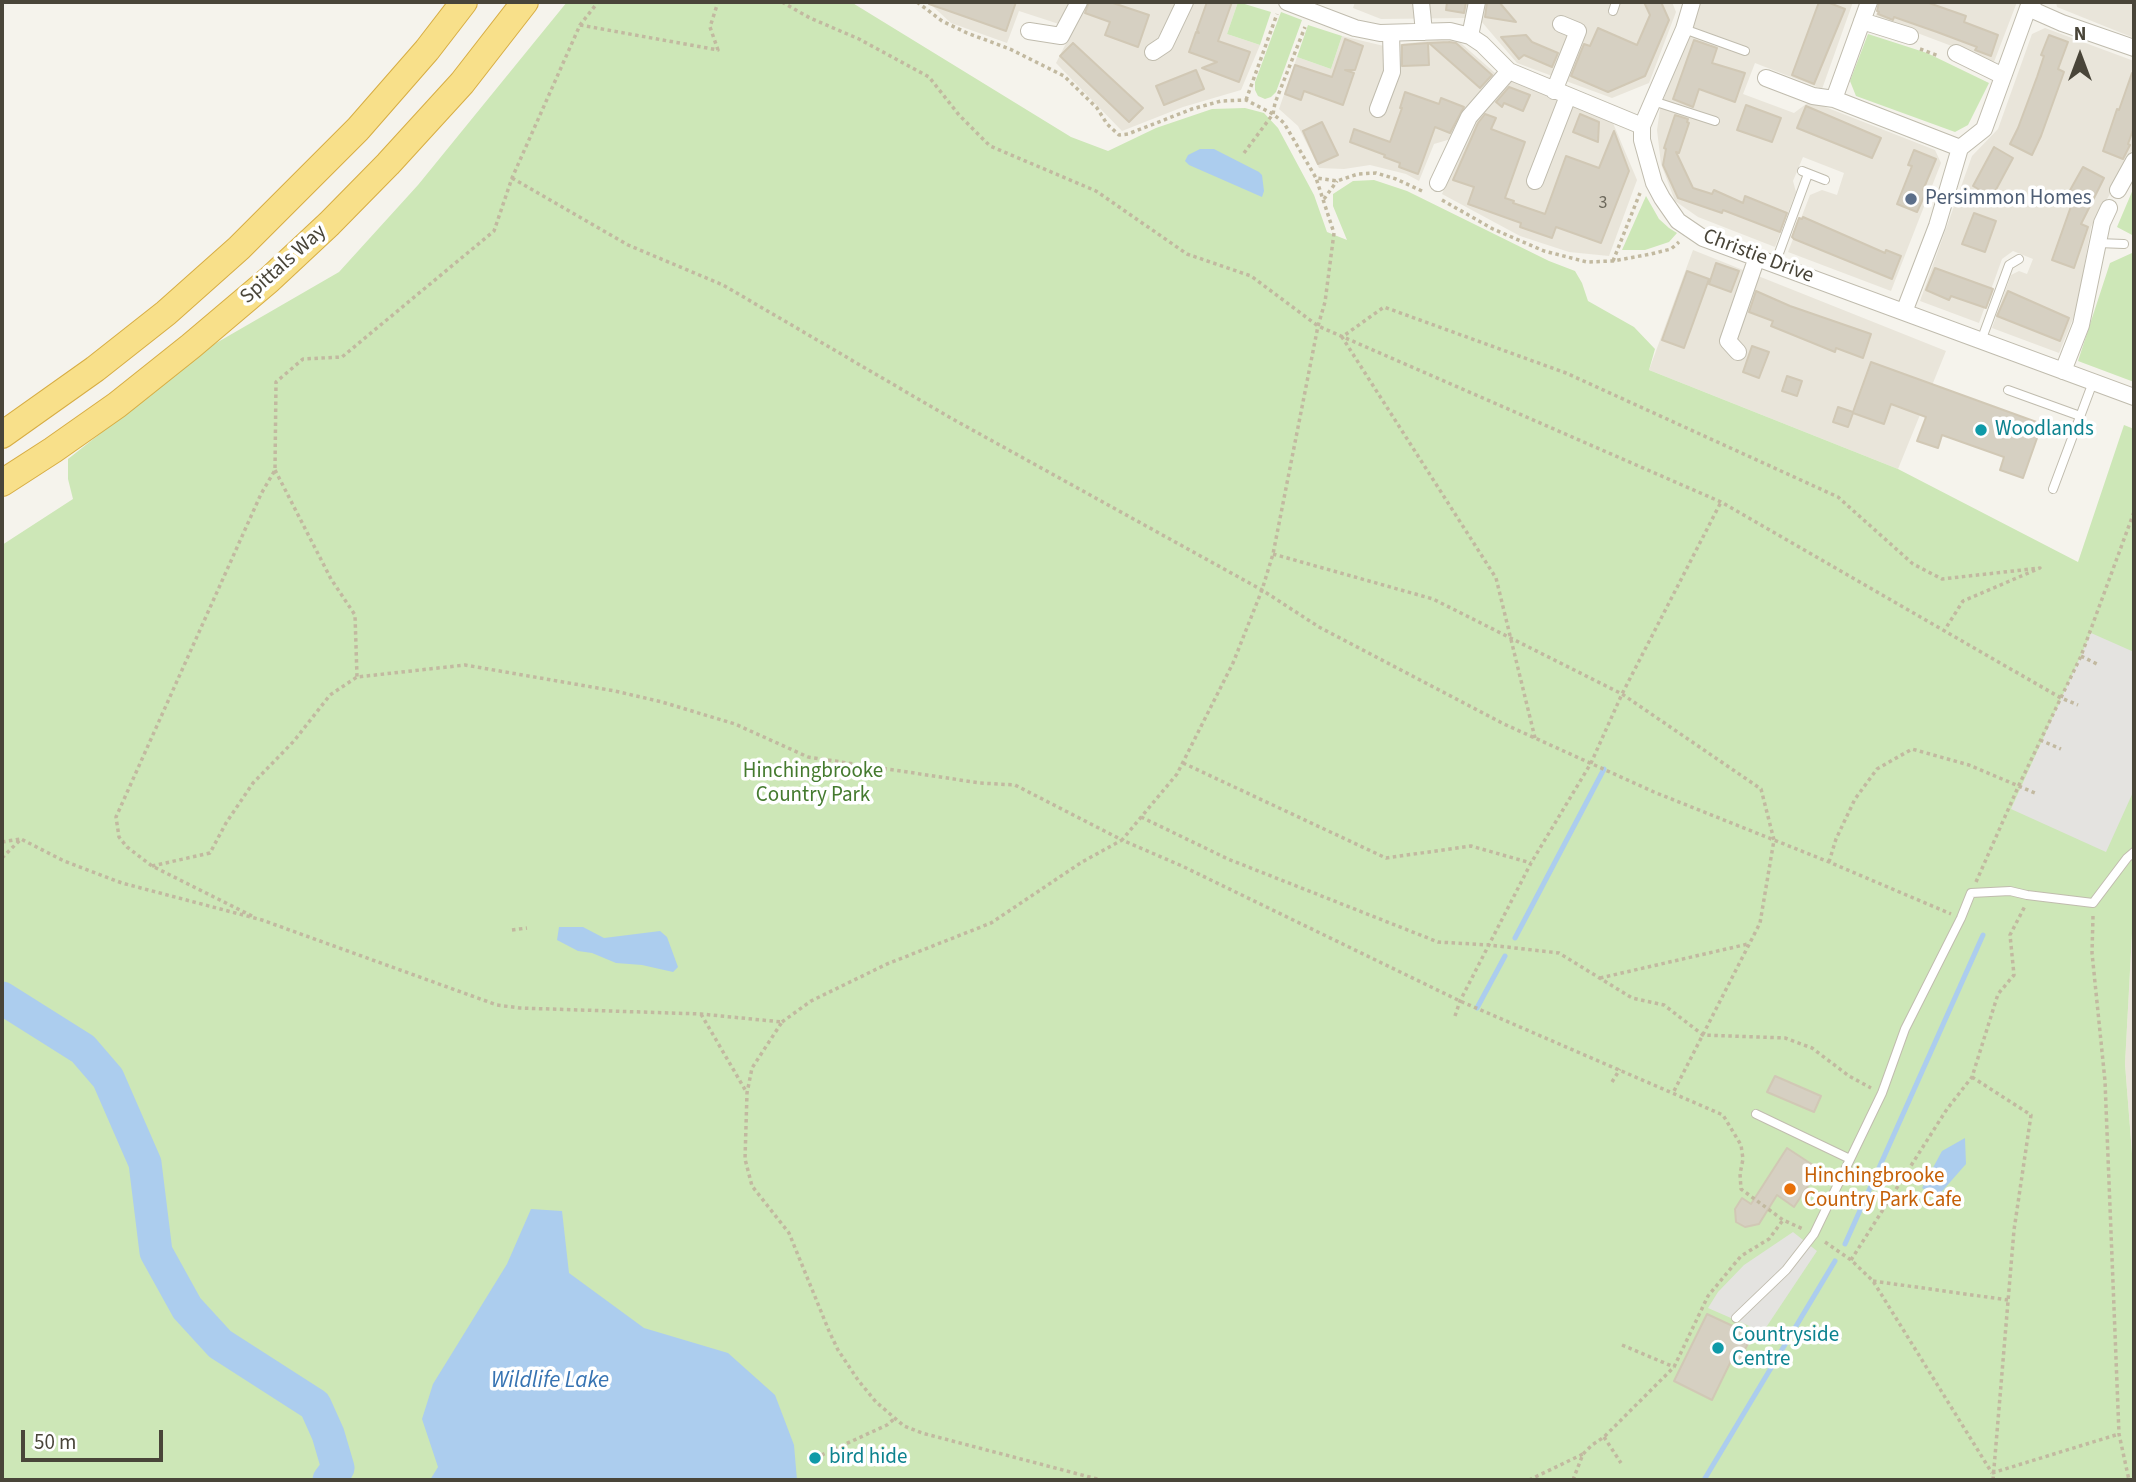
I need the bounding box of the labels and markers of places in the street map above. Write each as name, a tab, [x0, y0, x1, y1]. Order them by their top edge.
place label: Persimmon Homes	[1925, 186, 2092, 212]
marker: Persimmon Homes	[1903, 191, 1919, 207]
place label: Woodlands	[1995, 417, 2094, 443]
marker: Woodlands	[1973, 422, 1989, 438]
place label: Hinchingbrooke Country Park Cafe	[1804, 1164, 1962, 1214]
marker: Hinchingbrooke Country Park Cafe	[1782, 1181, 1798, 1197]
place label: Countryside Centre	[1732, 1323, 1839, 1373]
marker: Countryside Centre	[1710, 1340, 1726, 1356]
place label: bird hide	[829, 1445, 907, 1471]
marker: bird hide	[807, 1450, 823, 1466]

